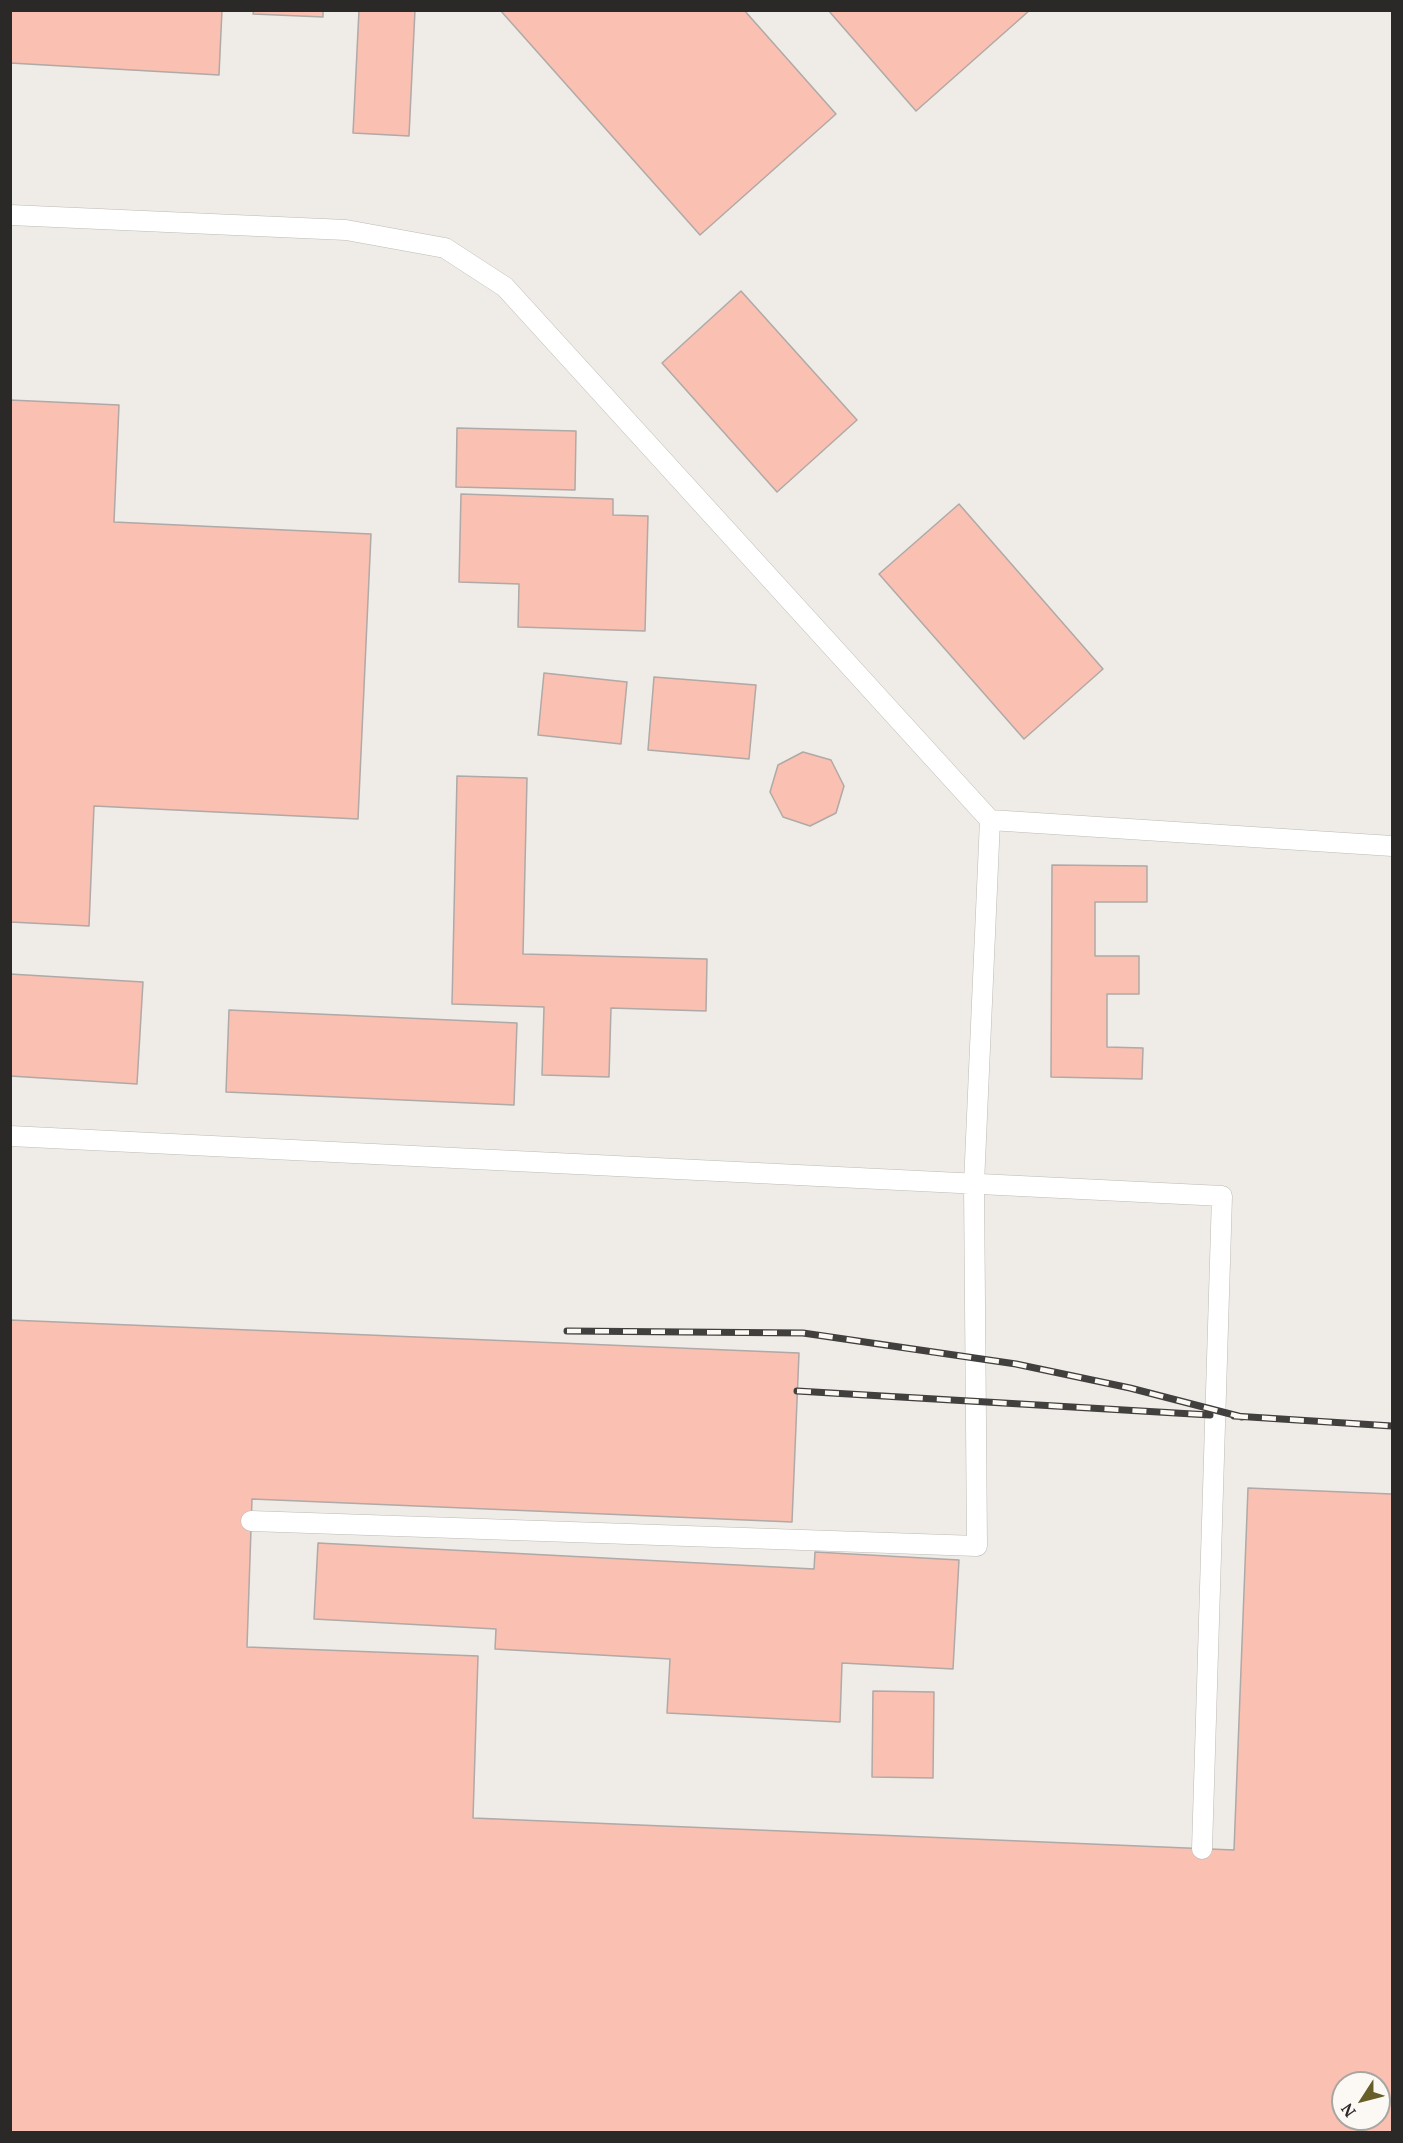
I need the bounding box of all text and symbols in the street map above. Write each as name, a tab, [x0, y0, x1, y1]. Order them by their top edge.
north arrow	[1331, 2071, 1391, 2131]
text: N	[1336, 2099, 1361, 2122]

